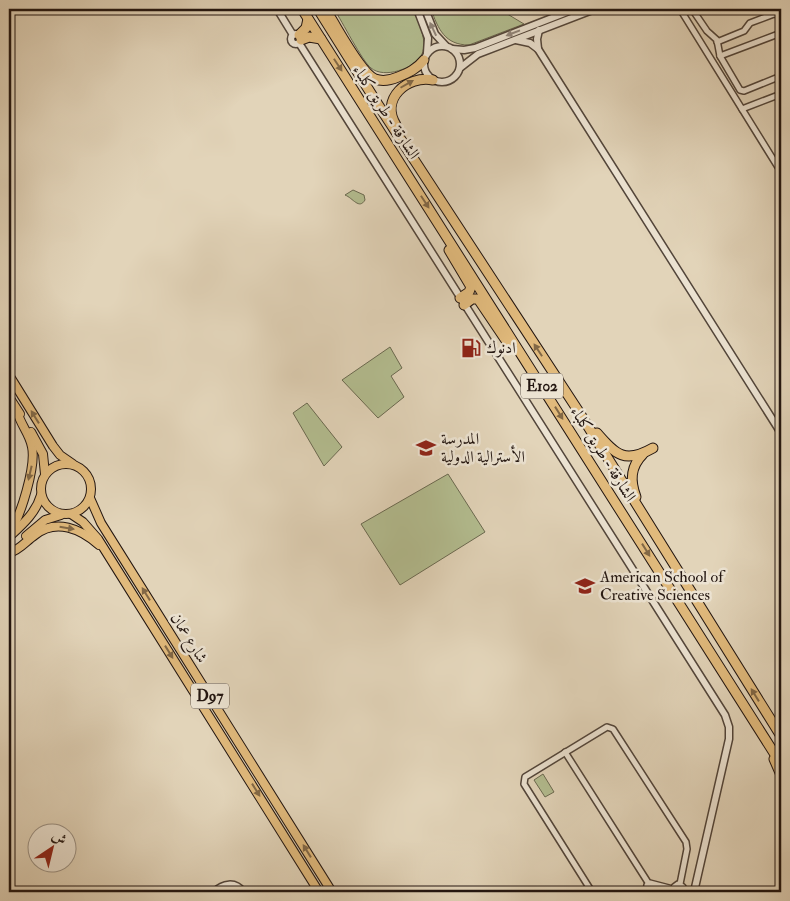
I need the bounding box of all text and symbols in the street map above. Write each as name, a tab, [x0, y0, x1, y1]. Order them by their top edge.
one-way arrow	[429, 22, 437, 36]
one-way arrow	[506, 30, 521, 37]
one-way arrow	[333, 58, 342, 71]
street label: الشارقة - طريق كلباء	[348, 61, 424, 163]
one-way arrow	[401, 80, 414, 89]
one-way arrow	[420, 195, 430, 208]
fuel station icon: ادنوك	[460, 337, 482, 359]
place label: ادنوك	[486, 338, 516, 358]
one-way arrow	[533, 344, 543, 357]
road number: E102	[521, 374, 563, 398]
street label: الشارقة - طريق كلباء	[566, 403, 640, 505]
one-way arrow	[554, 406, 563, 419]
one-way arrow	[30, 410, 39, 424]
place label: المدرسة الأسترالية الدولية	[441, 429, 525, 467]
school or university icon: المدرسة الأسترالية الدولية	[415, 437, 437, 459]
one-way arrow	[26, 466, 34, 481]
one-way arrow	[60, 525, 76, 533]
one-way arrow	[641, 543, 650, 557]
place label: American School of Creative Sciences	[599, 567, 726, 605]
school or university icon: American School of Creative Sciences	[574, 575, 596, 597]
one-way arrow	[141, 588, 151, 601]
street label: شارع عمان	[163, 609, 212, 668]
one-way arrow	[165, 645, 174, 659]
road number: D97	[191, 684, 229, 708]
one-way arrow	[751, 688, 760, 701]
one-way arrow	[251, 783, 261, 796]
north arrow	[28, 824, 78, 874]
text: ش	[49, 827, 70, 849]
one-way arrow	[302, 844, 311, 857]

